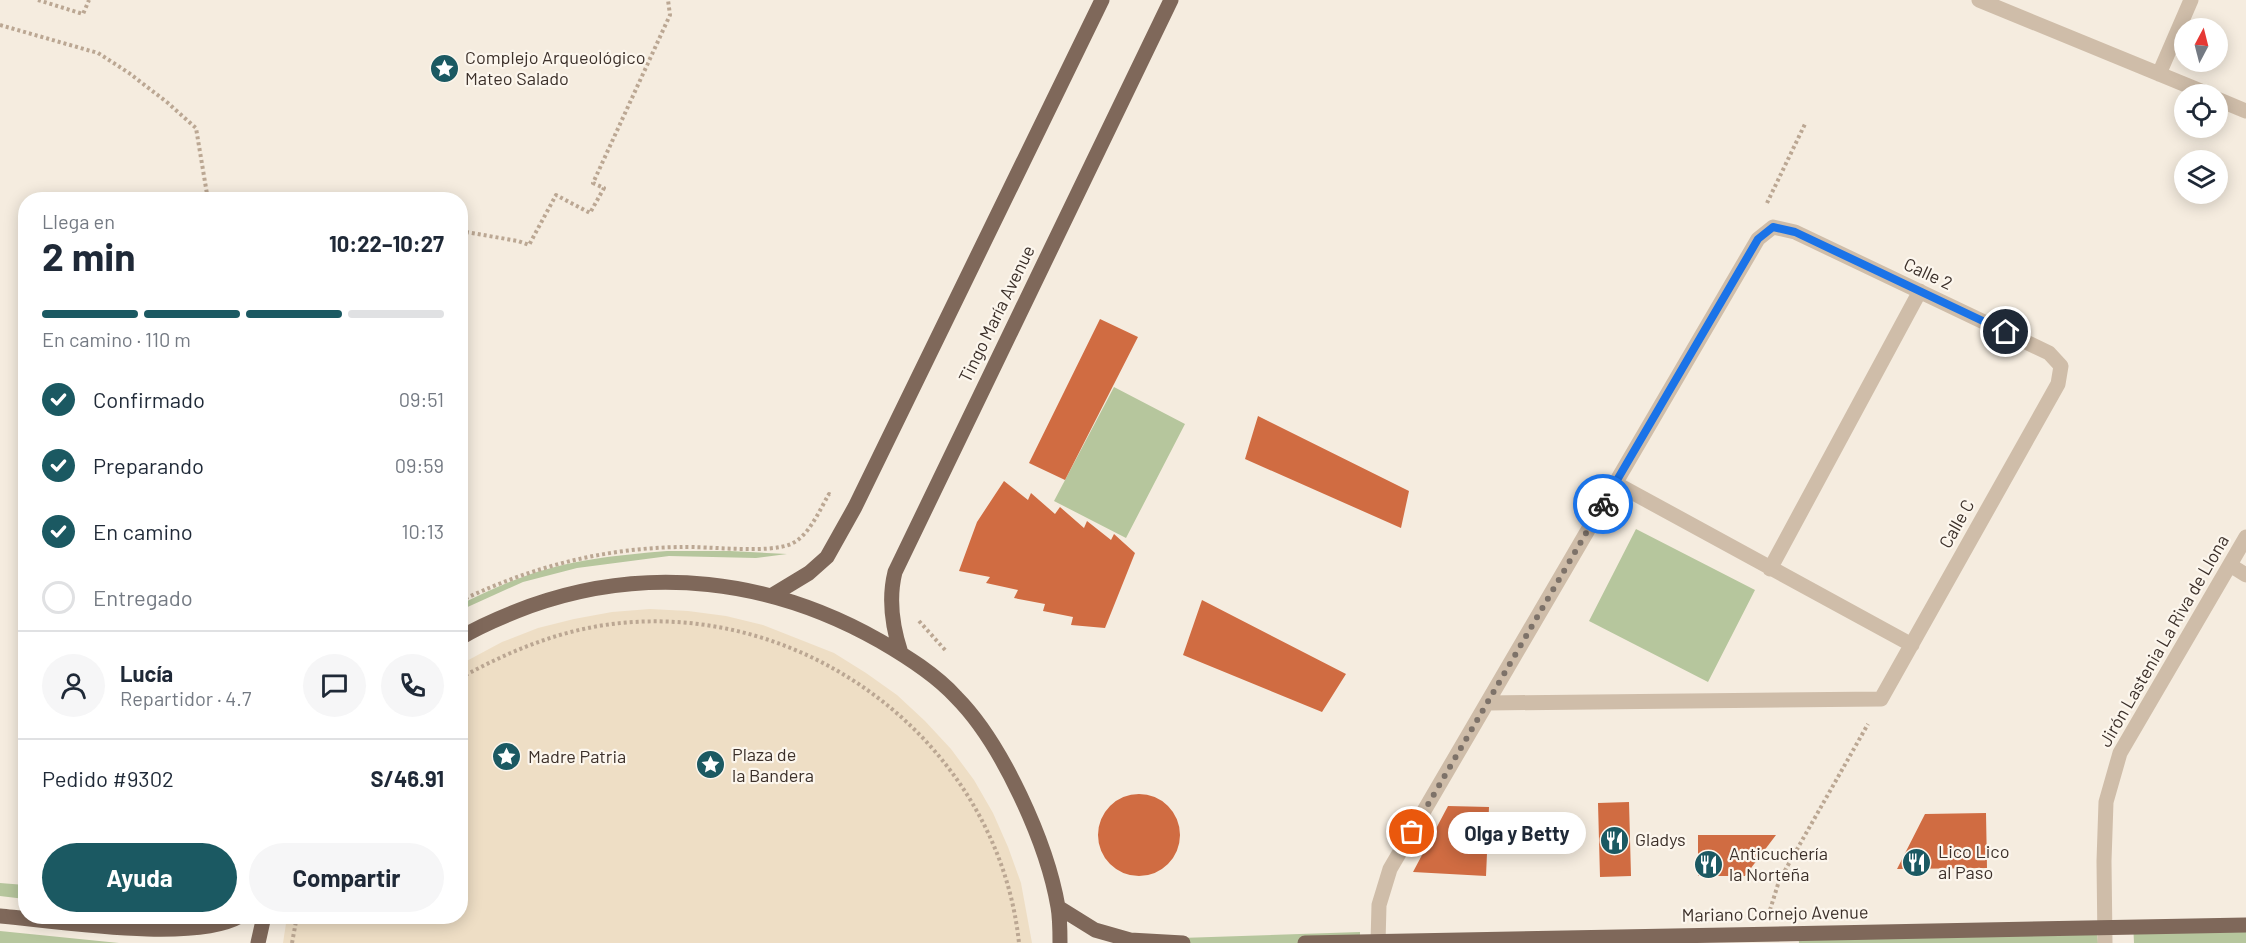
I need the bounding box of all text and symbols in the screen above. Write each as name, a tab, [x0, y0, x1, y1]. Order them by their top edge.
north arrow	[2174, 18, 2228, 72]
map controls	[2174, 18, 2228, 204]
place label: Complejo Arqueológico Mateo Salado	[465, 46, 645, 89]
place icon: Complejo Arqueológico Mateo Salado	[428, 52, 460, 84]
button: locate	[2174, 84, 2228, 138]
button: layers	[2174, 150, 2228, 204]
text: Llega en	[42, 209, 115, 233]
text: 10:22–10:27	[329, 230, 444, 256]
text: 2 min	[42, 232, 135, 279]
street label: Tingo María Avenue	[953, 241, 1039, 386]
street label: Calle 2	[1901, 252, 1956, 294]
pin	[1980, 306, 2031, 357]
icon: home	[1989, 315, 2022, 348]
text: En camino · 110 m	[42, 327, 191, 351]
icon: check	[42, 383, 75, 416]
text: Confirmado	[93, 386, 205, 412]
text: 09:51	[399, 387, 444, 411]
icon: check	[42, 449, 75, 482]
text: Preparando	[93, 452, 204, 478]
text: 09:59	[395, 453, 444, 477]
courier	[1573, 474, 1633, 534]
icon: bike	[1587, 488, 1620, 521]
street label: Calle C	[1934, 495, 1978, 552]
icon: check	[42, 515, 75, 548]
text: En camino	[93, 518, 193, 544]
text: 10:13	[402, 519, 444, 543]
street label: Jirón Lastenia La Riva de Llona	[2093, 531, 2233, 750]
text: Entregado	[93, 584, 193, 610]
button: person	[42, 654, 105, 717]
button: chat	[303, 654, 366, 717]
button: phone	[381, 654, 444, 717]
text: Lucía	[120, 660, 173, 686]
text: Repartidor · 4.7	[120, 686, 251, 710]
place icon: Madre Patria	[491, 741, 523, 773]
place label: Plaza de la Bandera	[732, 743, 814, 786]
place label: Madre Patria	[528, 745, 626, 767]
place icon: Plaza de la Bandera	[695, 749, 727, 781]
text: Pedido #9302	[42, 765, 174, 791]
text: S/46.91	[370, 765, 444, 791]
pin	[1386, 806, 1437, 857]
callout: Olga y Betty	[1448, 811, 1586, 853]
icon: bag	[1395, 815, 1428, 848]
text: Olga y Betty	[1464, 821, 1570, 845]
restaurant icon: Gladys	[1598, 824, 1630, 856]
place label: Gladys	[1635, 828, 1686, 850]
place label: Lico Lico al Paso	[1938, 840, 2009, 883]
place label: Anticuchería la Norteña	[1729, 842, 1828, 885]
button: Ayuda	[42, 843, 237, 912]
button: Compartir	[249, 843, 444, 912]
restaurant icon: Lico Lico al Paso	[1901, 846, 1933, 878]
restaurant icon: Anticuchería la Norteña	[1692, 848, 1724, 880]
street label: Mariano Cornejo Avenue	[1681, 900, 1869, 926]

